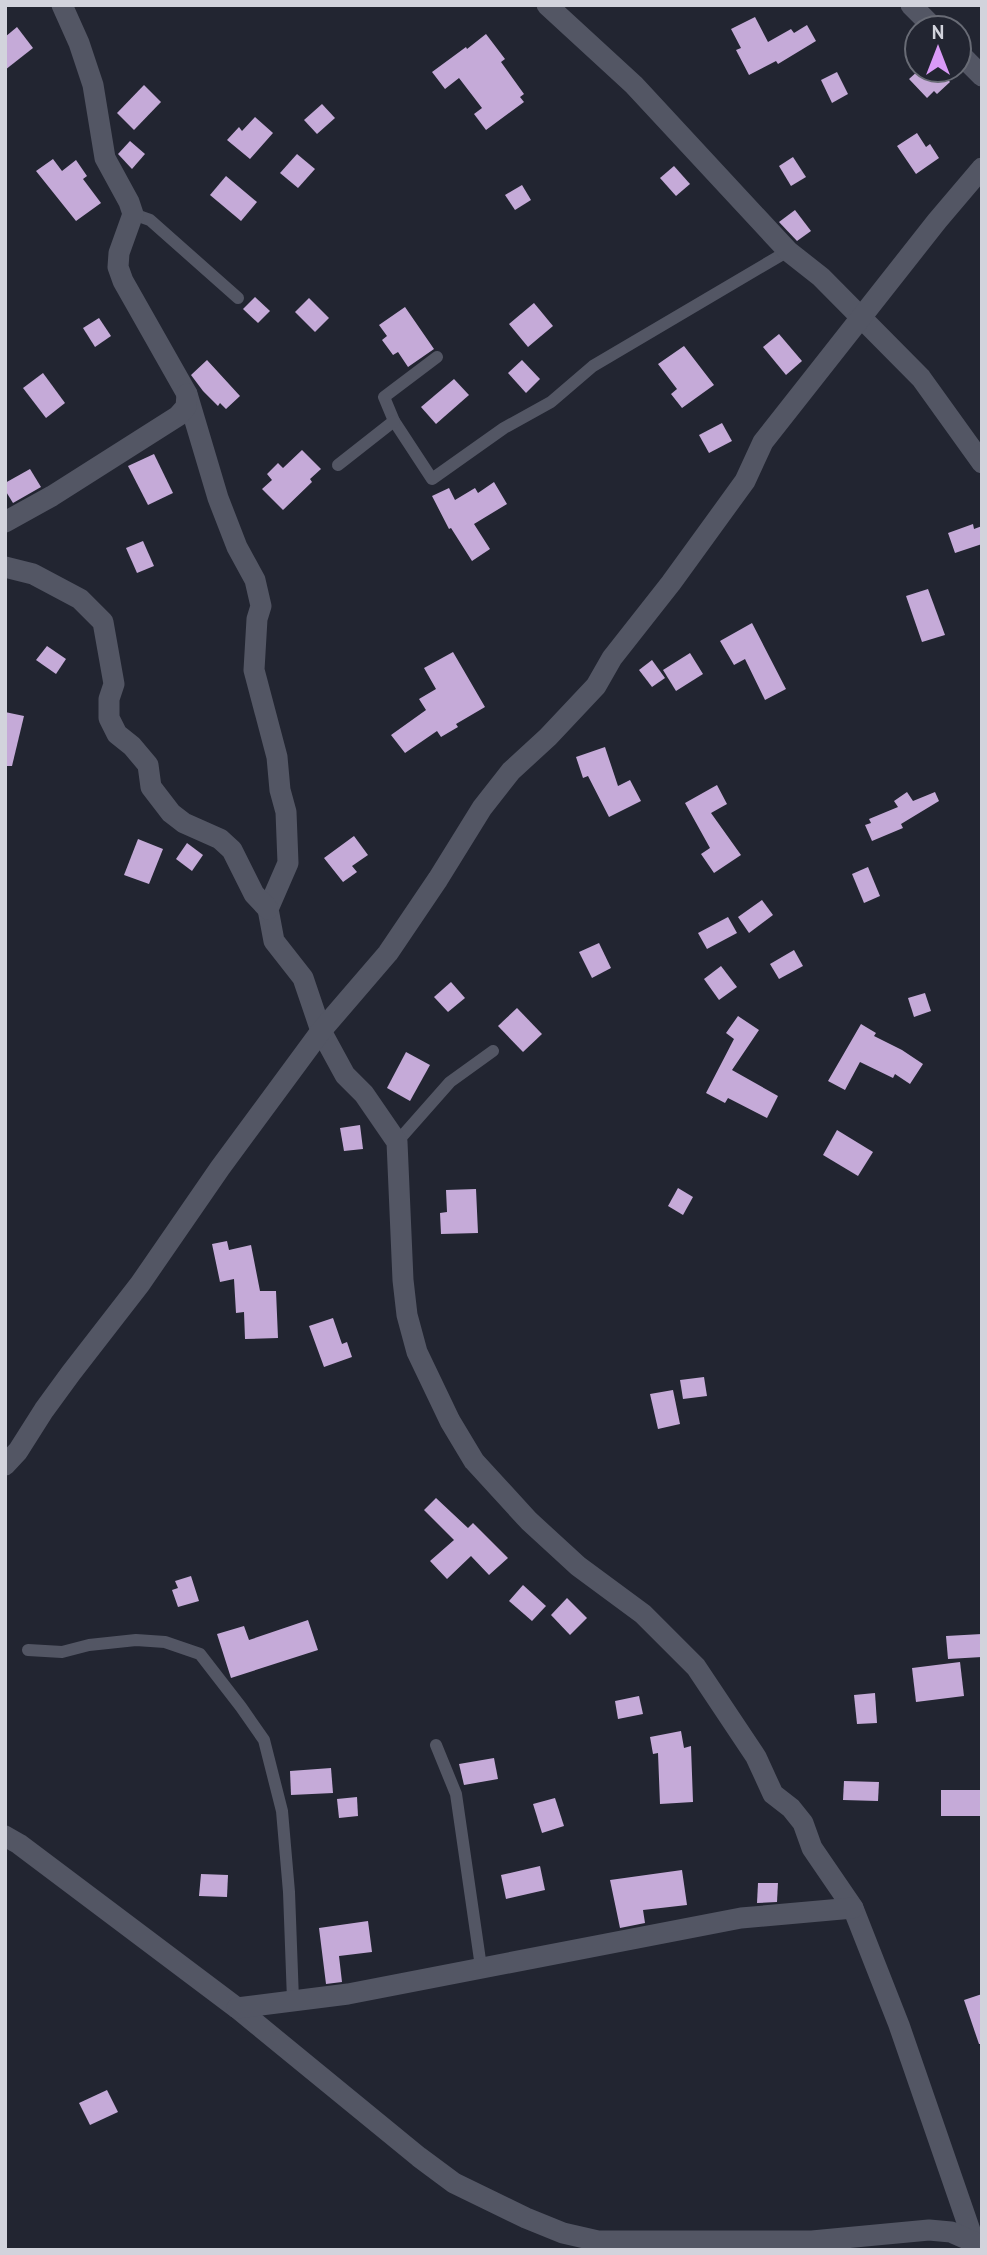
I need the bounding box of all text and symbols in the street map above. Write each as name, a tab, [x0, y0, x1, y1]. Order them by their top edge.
north arrow	[903, 14, 973, 84]
text: N	[932, 20, 944, 44]

